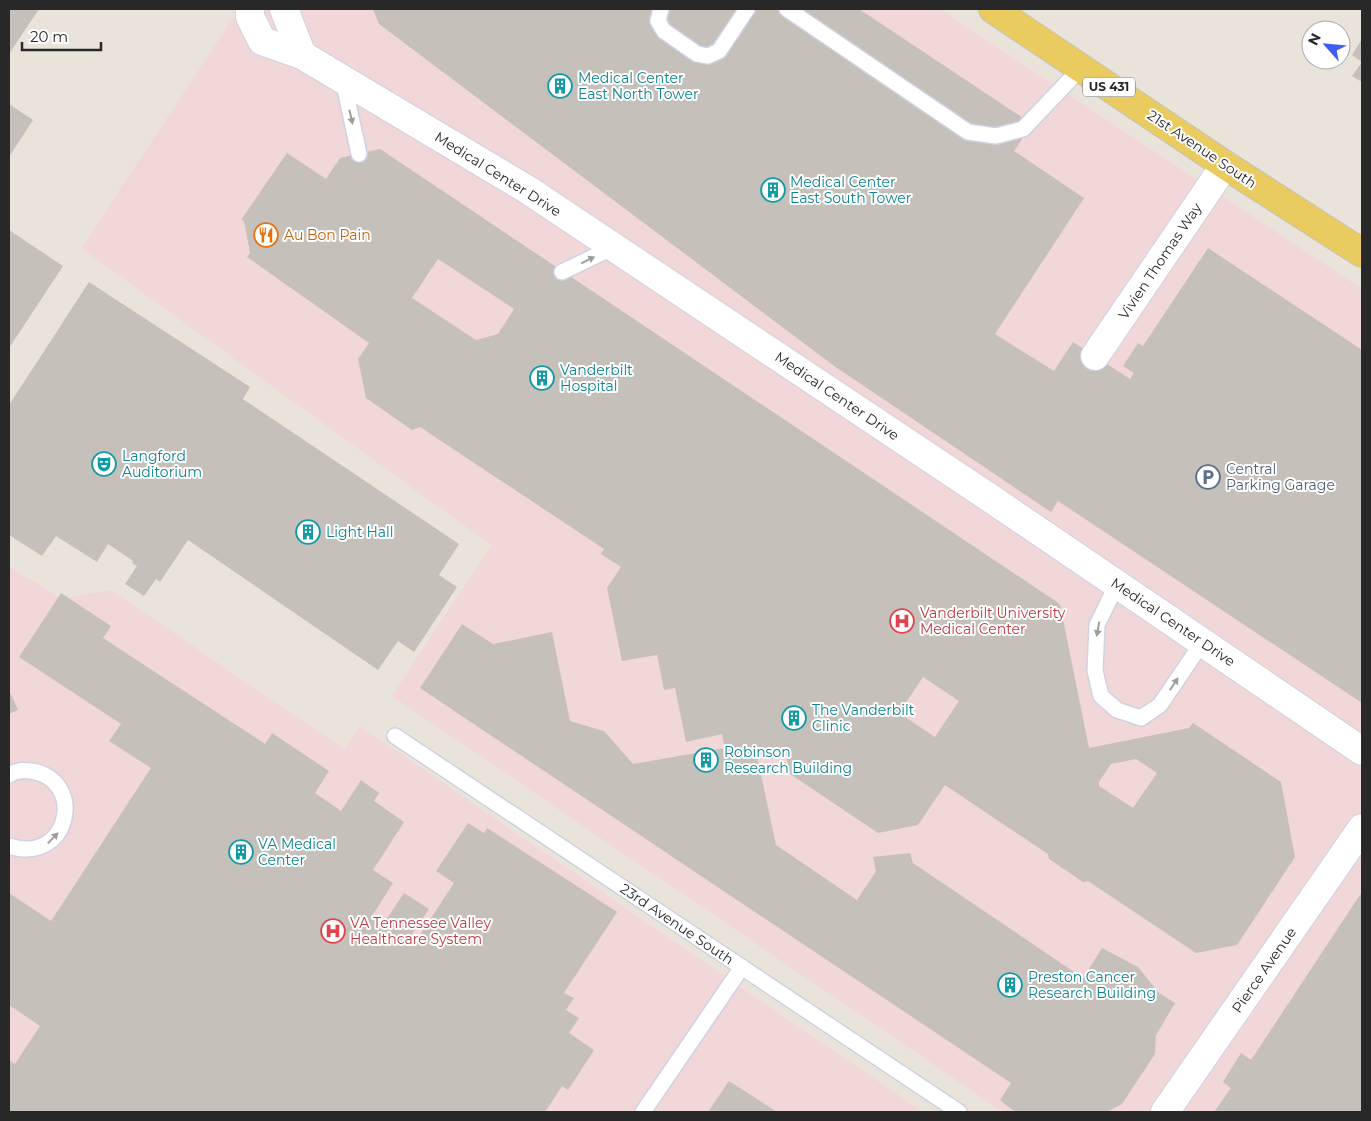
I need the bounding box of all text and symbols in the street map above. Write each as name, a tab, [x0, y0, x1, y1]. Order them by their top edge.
scale bar	[22, 20, 101, 52]
north arrow	[1301, 20, 1351, 70]
text: 20 m	[30, 27, 68, 46]
text: N	[1304, 30, 1325, 48]
place label: Medical Center East North Tower	[578, 69, 699, 103]
building icon: Medical Center East North Tower	[547, 73, 573, 99]
road number: US 431	[1083, 77, 1135, 96]
street label: 21st Avenue South	[1144, 106, 1260, 192]
one-way arrow	[347, 109, 355, 124]
street label: Medical Center Drive	[431, 128, 565, 220]
place label: Medical Center East South Tower	[790, 173, 912, 207]
building icon: Medical Center East South Tower	[760, 177, 786, 203]
street label: Vivien Thomas Way	[1114, 199, 1206, 323]
restaurant icon: Au Bon Pain	[253, 222, 279, 248]
place label: Au Bon Pain	[284, 226, 371, 244]
one-way arrow	[581, 256, 595, 264]
street label: Medical Center Drive	[771, 348, 903, 444]
place label: Vanderbilt Hospital	[560, 361, 633, 395]
building icon: Vanderbilt Hospital	[529, 365, 555, 391]
place label: Langford Auditorium	[122, 447, 202, 481]
theatre icon: Langford Auditorium	[91, 451, 117, 477]
place label: Central Parking Garage	[1226, 460, 1335, 494]
parking icon: Central Parking Garage	[1195, 464, 1221, 490]
building icon: Light Hall	[295, 519, 321, 545]
place label: Light Hall	[326, 523, 394, 541]
street label: Medical Center Drive	[1107, 574, 1239, 670]
place label: Vanderbilt University Medical Center	[920, 604, 1066, 638]
hospital icon: Vanderbilt University Medical Center	[889, 608, 915, 634]
one-way arrow	[1093, 621, 1101, 637]
one-way arrow	[1169, 677, 1179, 691]
place label: The Vanderbilt Clinic	[812, 701, 915, 735]
building icon: The Vanderbilt Clinic	[781, 705, 807, 731]
place label: Robinson Research Building	[724, 743, 852, 777]
building icon: Robinson Research Building	[693, 747, 719, 773]
one-way arrow	[47, 832, 59, 844]
place label: VA Medical Center	[258, 835, 336, 869]
building icon: VA Medical Center	[228, 839, 254, 865]
street label: 23rd Avenue South	[617, 879, 737, 969]
place label: VA Tennessee Valley Healthcare System	[350, 914, 491, 948]
hospital icon: VA Tennessee Valley Healthcare System	[320, 918, 346, 944]
street label: Pierce Avenue	[1228, 924, 1300, 1016]
place label: Preston Cancer Research Building	[1028, 968, 1156, 1002]
building icon: Preston Cancer Research Building	[997, 972, 1023, 998]

